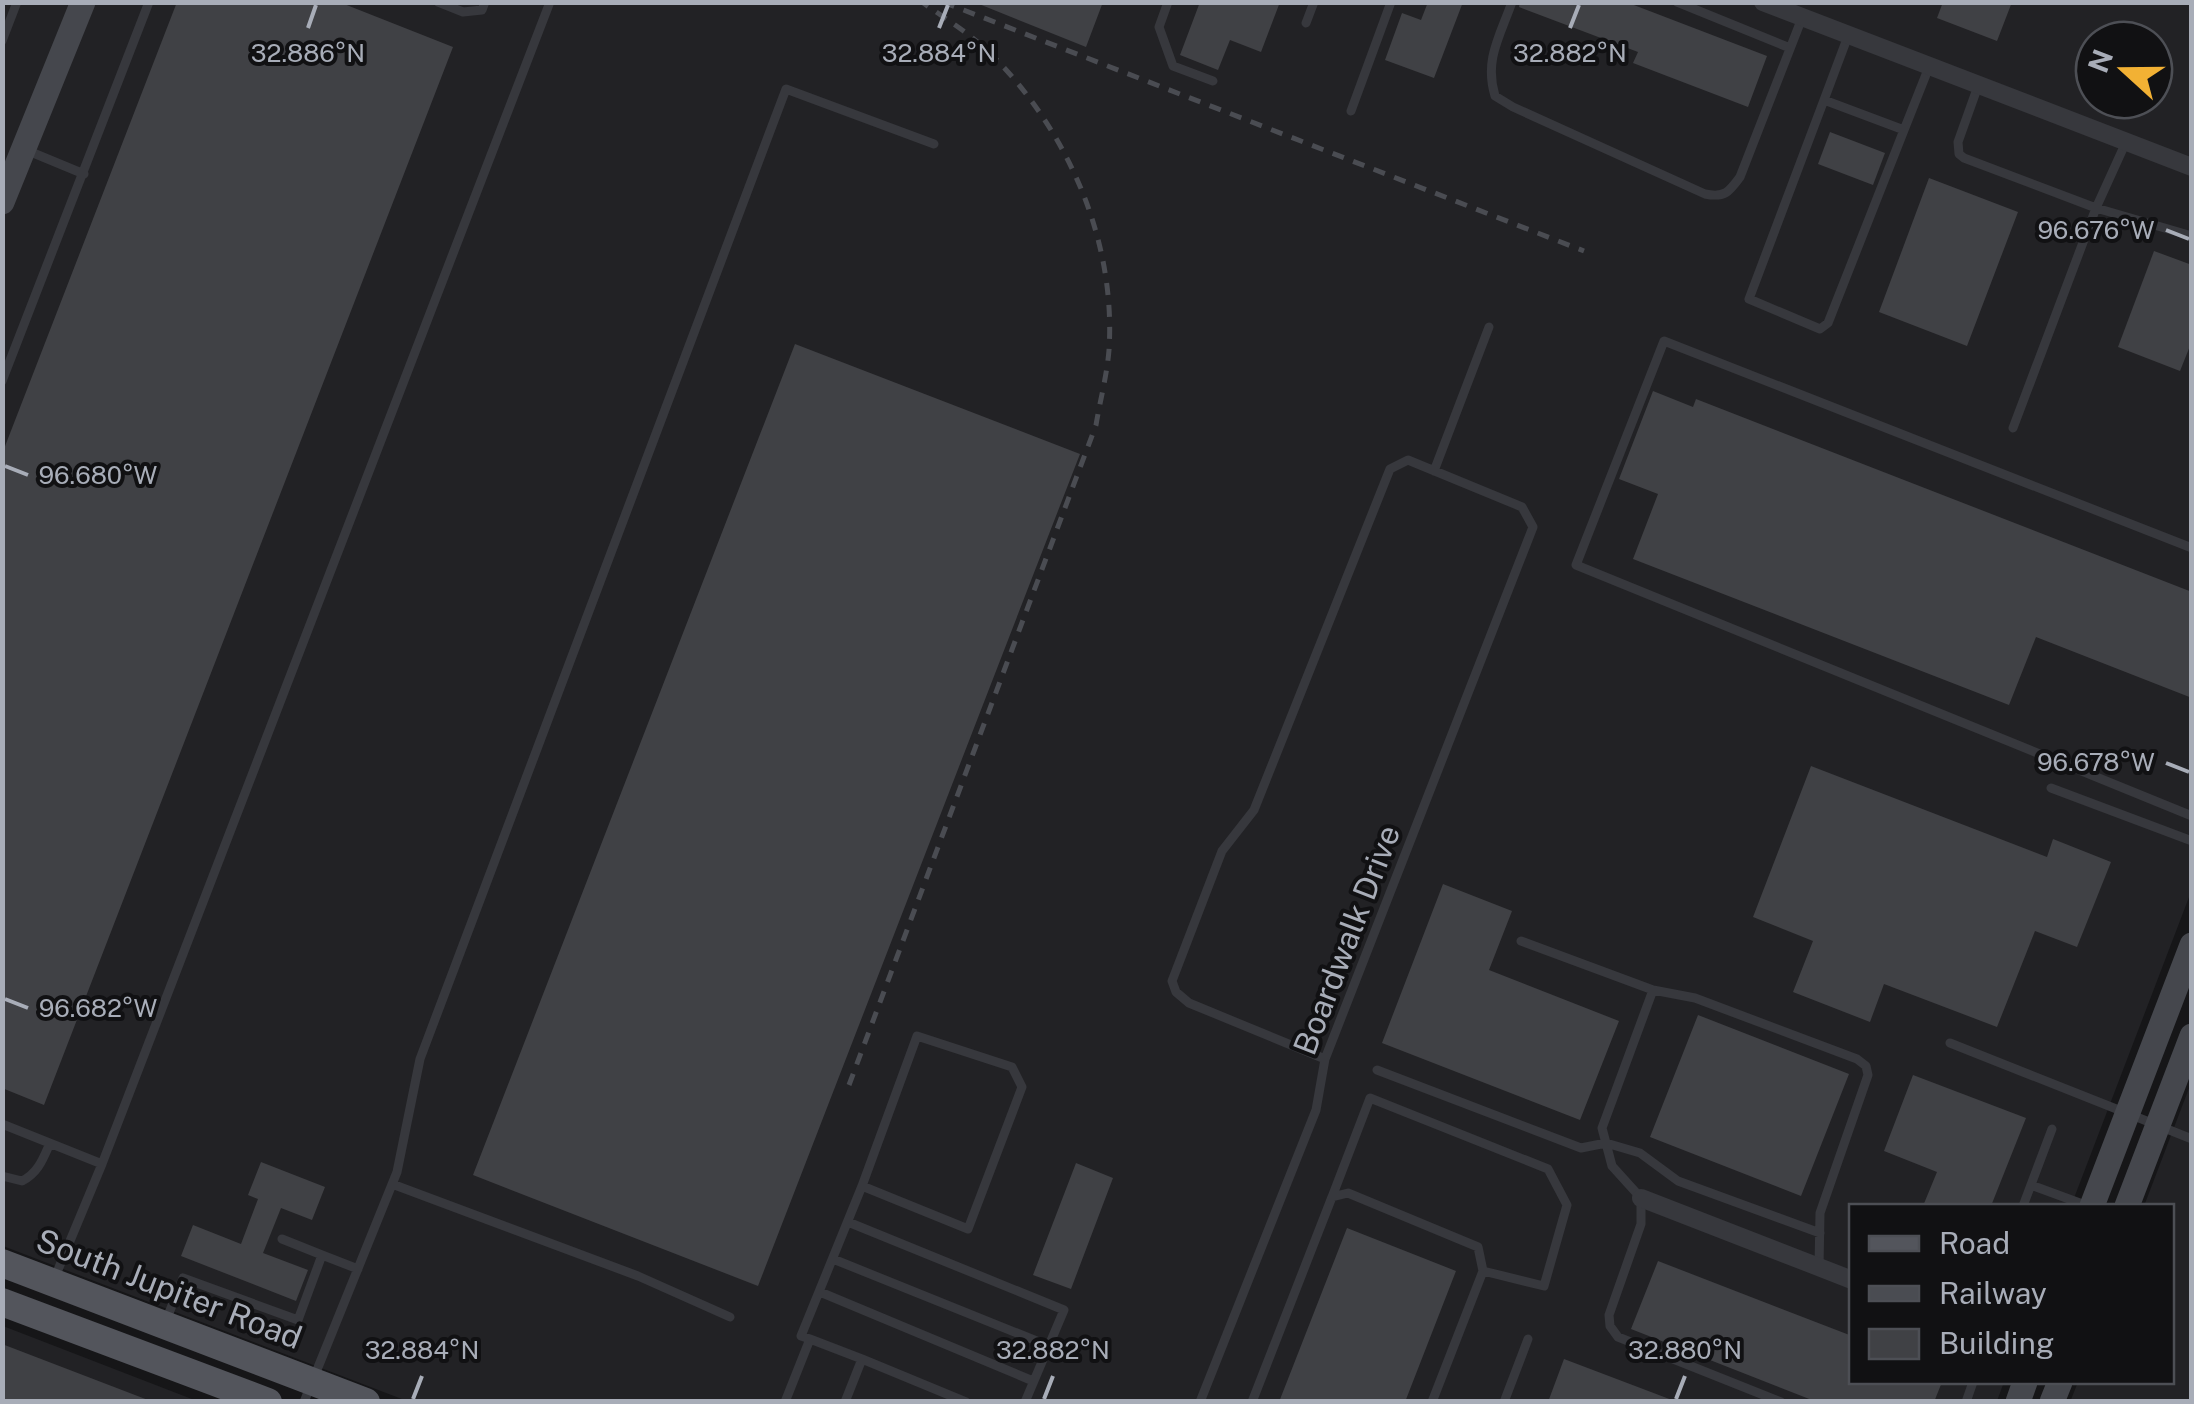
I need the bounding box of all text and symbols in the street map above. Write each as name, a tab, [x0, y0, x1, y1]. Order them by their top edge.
north arrow	[2074, 20, 2174, 120]
text: 32.886°N	[251, 38, 365, 68]
text: 32.884°N	[882, 38, 996, 68]
text: 32.882°N	[1513, 38, 1627, 68]
text: N	[2081, 45, 2120, 77]
text: 96.676°W	[2037, 215, 2155, 245]
text: 96.680°W	[39, 460, 158, 490]
text: 96.678°W	[2037, 747, 2155, 777]
street label: Boardwalk Drive	[1286, 820, 1407, 1060]
text: 96.682°W	[39, 993, 157, 1023]
legend	[1849, 1204, 2174, 1384]
street label: South Jupiter Road	[31, 1221, 307, 1356]
text: Road	[1939, 1225, 2010, 1261]
text: Railway	[1939, 1275, 2047, 1311]
text: Building	[1939, 1325, 2054, 1361]
text: 32.884°N	[365, 1335, 479, 1365]
text: 32.882°N	[996, 1335, 1110, 1365]
text: 32.880°N	[1628, 1335, 1742, 1365]

